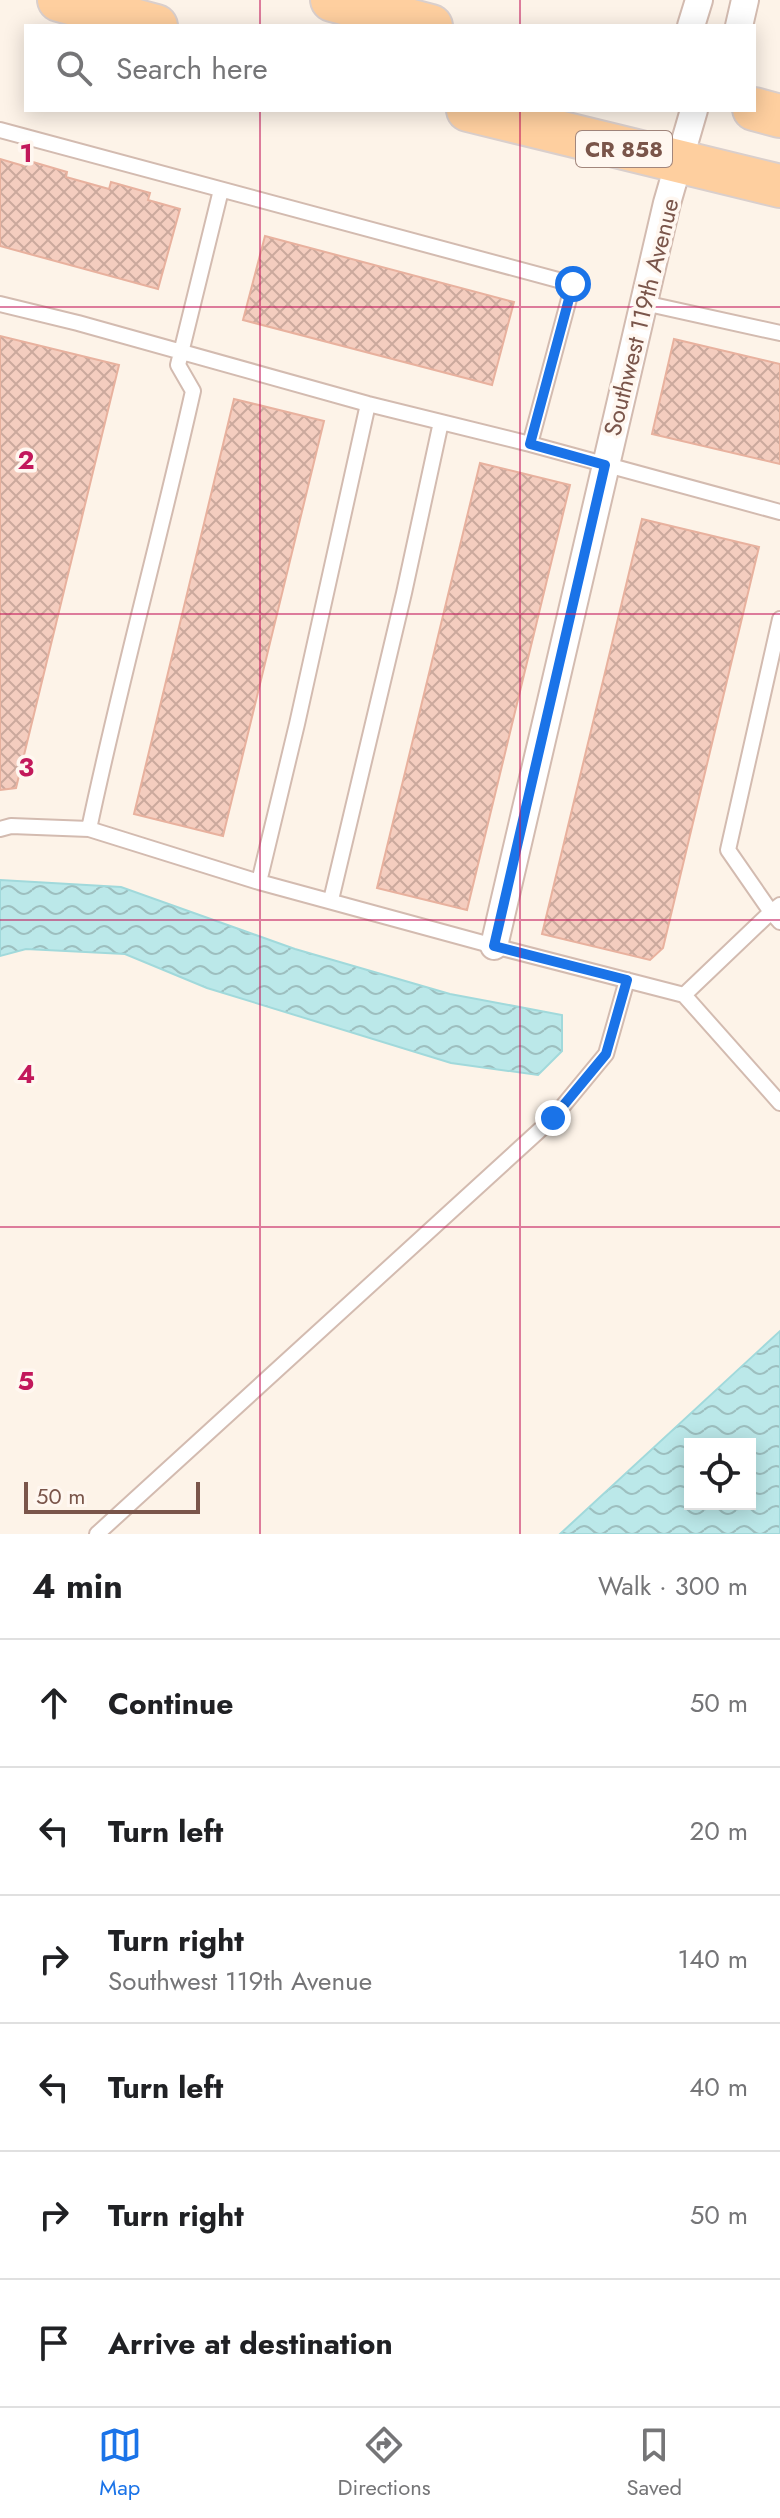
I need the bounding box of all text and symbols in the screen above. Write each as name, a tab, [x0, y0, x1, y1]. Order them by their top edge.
search box	[24, 24, 756, 112]
icon: search	[52, 46, 96, 90]
text: Search here	[116, 47, 268, 90]
road number: CR 858	[576, 131, 672, 167]
text: 1	[19, 134, 33, 172]
street label: Southwest 119th Avenue	[595, 194, 687, 440]
route start	[555, 266, 591, 302]
text: 2	[17, 441, 35, 479]
text: 3	[18, 748, 34, 786]
text: 4	[17, 1055, 35, 1093]
route end	[535, 1100, 571, 1136]
text: 5	[18, 1362, 34, 1400]
map controls	[684, 1438, 756, 1510]
button: locate	[684, 1438, 756, 1510]
scale bar	[24, 1478, 200, 1514]
text: 50 m	[36, 1480, 85, 1512]
text: 4 min	[32, 1562, 123, 1611]
text: Walk · 300 m	[598, 1567, 748, 1605]
icon: ahead	[32, 1681, 76, 1725]
text: Continue	[108, 1682, 234, 1725]
text: 50 m	[690, 1684, 748, 1722]
icon: left	[32, 1809, 76, 1853]
text: Turn left	[108, 1810, 223, 1853]
text: 20 m	[690, 1812, 748, 1850]
text: Turn right	[108, 1919, 244, 1962]
icon: right	[32, 1937, 76, 1981]
text: 140 m	[677, 1940, 748, 1978]
text: Southwest 119th Avenue	[108, 1962, 372, 2000]
icon: left	[32, 2065, 76, 2109]
text: Turn left	[108, 2066, 223, 2109]
text: 40 m	[689, 2068, 748, 2106]
icon: right	[32, 2193, 76, 2237]
text: Turn right	[108, 2194, 244, 2237]
text: 50 m	[690, 2196, 748, 2234]
icon: arrive	[32, 2321, 76, 2365]
text: Arrive at destination	[108, 2322, 393, 2365]
tab: Map	[98, 2423, 142, 2503]
tab: Directions	[338, 2423, 431, 2503]
tab: Saved	[626, 2423, 682, 2503]

